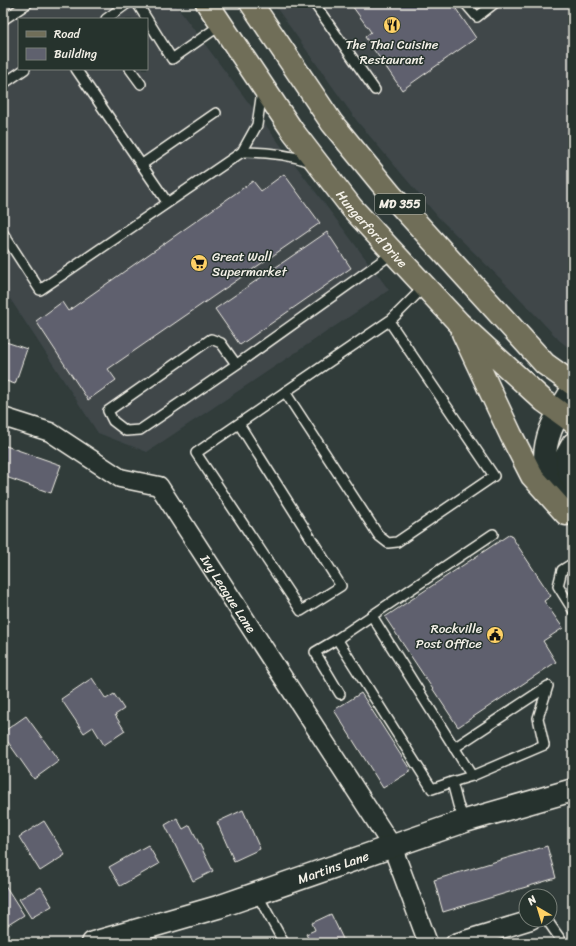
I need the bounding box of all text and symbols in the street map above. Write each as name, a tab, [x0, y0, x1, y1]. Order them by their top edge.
restaurant icon: The Thai Cuisine Restaurant	[382, 15, 402, 35]
legend	[18, 18, 148, 70]
text: Road	[54, 23, 81, 45]
place label: The Thai Cuisine Restaurant	[346, 33, 439, 71]
text: Building	[54, 43, 97, 65]
street label: Hungerford Drive	[330, 185, 414, 273]
road number: MD 355	[375, 194, 425, 214]
place label: Great Wall Supermarket	[212, 245, 287, 283]
supermarket icon: Great Wall Supermarket	[189, 253, 209, 273]
street label: Ivy League Lane	[194, 549, 263, 638]
place label: Rockville Post Office	[416, 617, 482, 655]
public building icon: Rockville Post Office	[485, 625, 505, 645]
street label: Martins Lane	[294, 844, 372, 890]
north arrow	[518, 888, 558, 928]
text: N	[523, 890, 541, 911]

